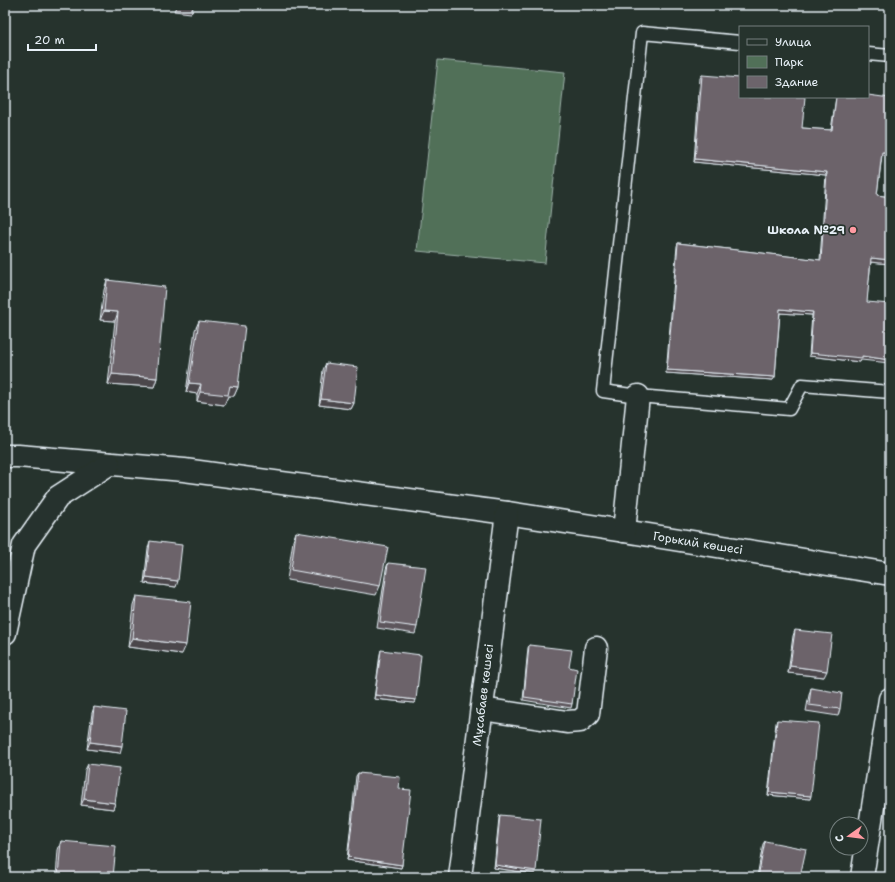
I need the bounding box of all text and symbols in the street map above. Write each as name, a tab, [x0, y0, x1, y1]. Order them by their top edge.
scale bar	[28, 26, 96, 52]
legend	[739, 26, 869, 98]
text: 20 m	[34, 32, 65, 48]
text: Улица	[775, 34, 812, 50]
text: Парк	[775, 54, 804, 70]
text: Здание	[775, 74, 819, 90]
place label: Школа №29	[767, 222, 845, 238]
marker: Школа №29	[848, 225, 858, 235]
street label: Горький көшесі	[652, 528, 744, 558]
street label: Мұсабаев көшесі	[469, 643, 497, 747]
north arrow	[829, 816, 869, 856]
text: С	[832, 833, 848, 843]

